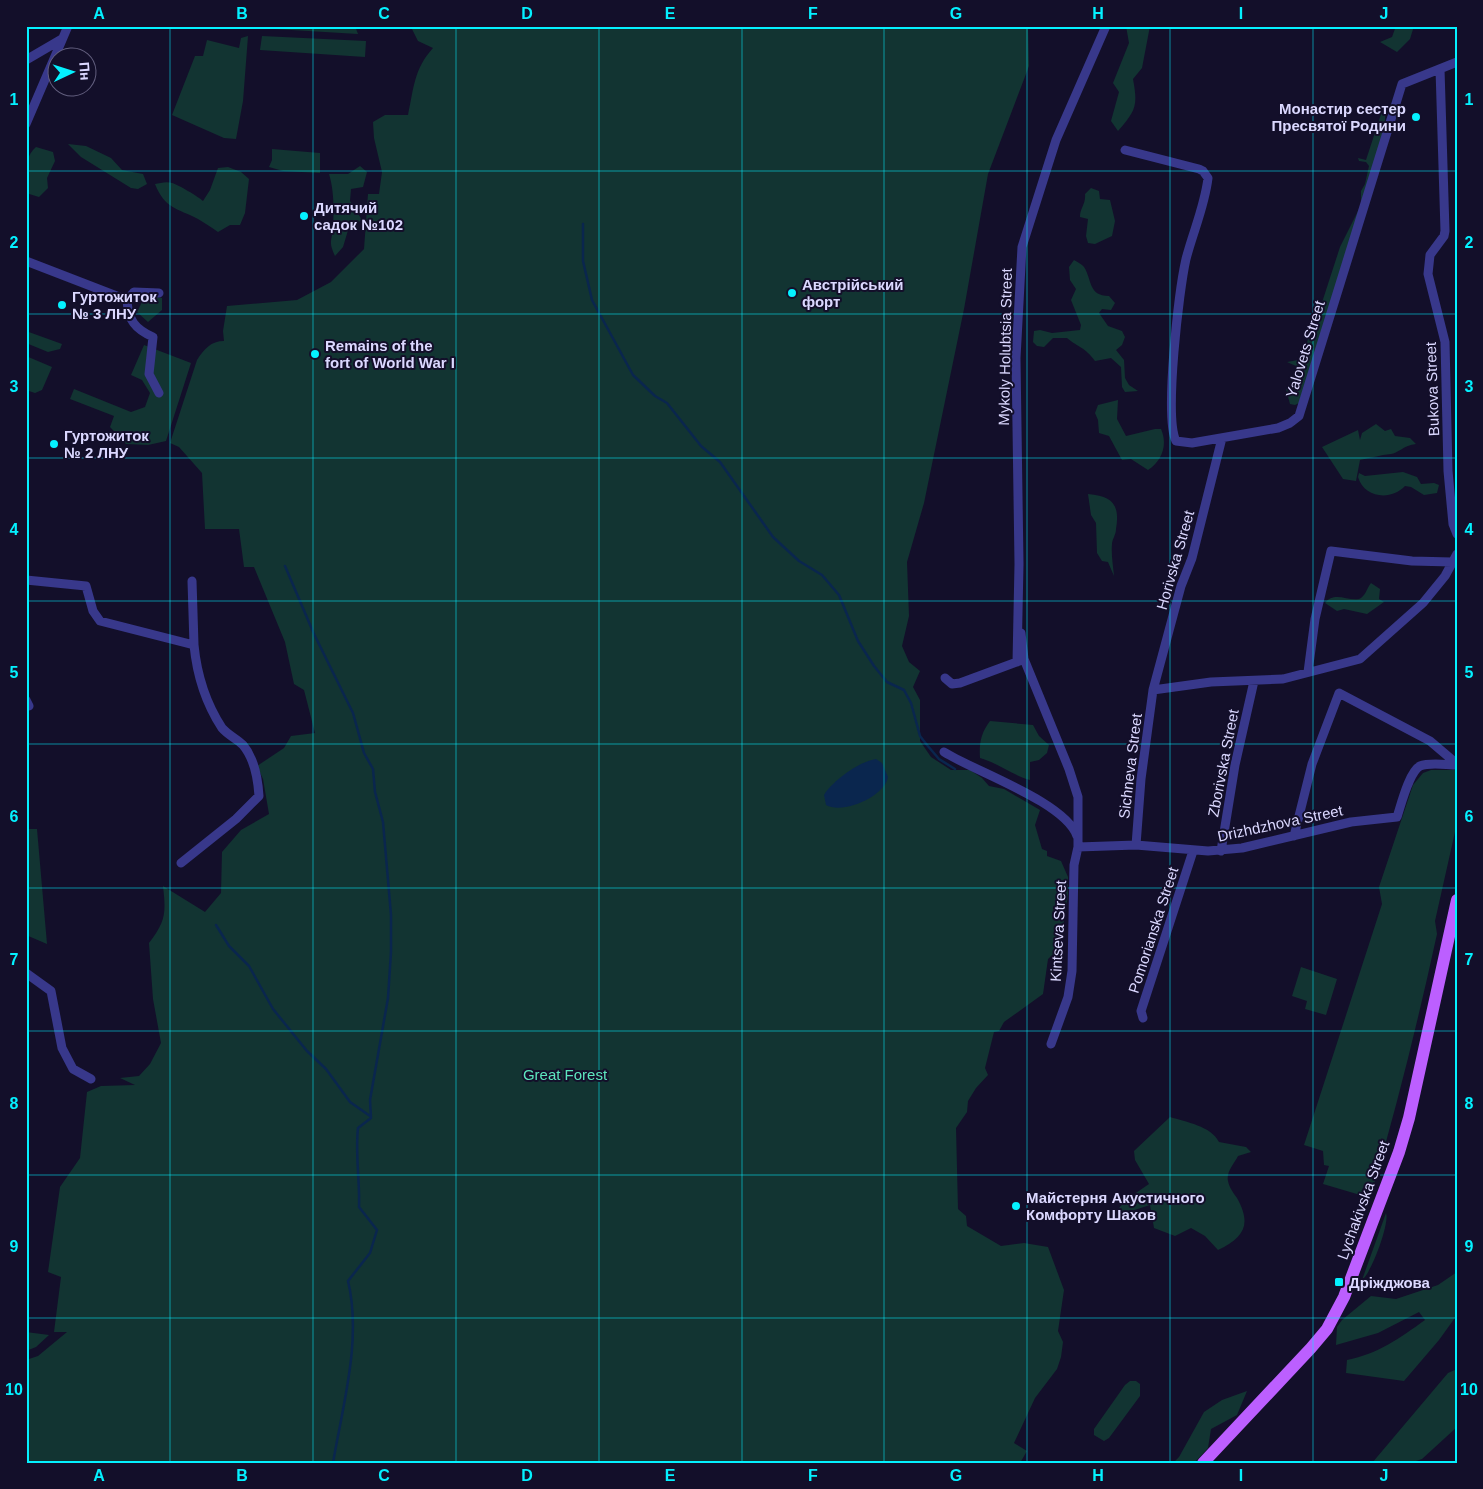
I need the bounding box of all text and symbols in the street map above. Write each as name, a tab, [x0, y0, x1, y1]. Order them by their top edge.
text: A	[93, 5, 105, 22]
text: B	[236, 5, 248, 22]
text: C	[378, 5, 390, 22]
text: D	[521, 5, 533, 22]
text: E	[665, 5, 676, 22]
text: F	[808, 5, 818, 22]
text: G	[950, 5, 962, 22]
text: H	[1092, 5, 1104, 22]
text: I	[1239, 5, 1243, 22]
text: J	[1380, 5, 1388, 22]
north arrow	[48, 48, 98, 98]
text: Пн	[76, 61, 94, 81]
text: 1	[10, 91, 19, 108]
text: 1	[1465, 91, 1474, 108]
place label: Монастир сестер Пресвятої Родини	[1271, 100, 1406, 134]
marker: Монастир сестер Пресвятої Родини	[1410, 111, 1422, 123]
place label: Дитячий садок №102	[314, 199, 403, 233]
marker: Дитячий садок №102	[298, 210, 310, 222]
text: 2	[10, 234, 19, 251]
text: 2	[1465, 234, 1474, 251]
street label: Mykoly Holubtsia Street	[995, 267, 1015, 426]
place label: Австрійський форт	[802, 276, 903, 310]
marker: Австрійський форт	[786, 287, 798, 299]
place label: Гуртожиток № 3 ЛНУ	[72, 288, 157, 322]
street label: Yalovets Street	[1282, 298, 1328, 400]
marker: Гуртожиток № 3 ЛНУ	[56, 299, 68, 311]
place label: Remains of the fort of World War I	[325, 337, 455, 371]
street label: Bukova Street	[1422, 341, 1442, 436]
marker: Remains of the fort of World War I	[309, 348, 321, 360]
text: 3	[10, 378, 19, 395]
text: 3	[1465, 378, 1474, 395]
place label: Гуртожиток № 2 ЛНУ	[64, 427, 149, 461]
marker: Гуртожиток № 2 ЛНУ	[48, 438, 60, 450]
street label: Horivska Street	[1153, 508, 1198, 612]
text: 4	[10, 521, 19, 538]
text: 4	[1465, 521, 1474, 538]
text: 5	[10, 664, 19, 681]
text: 5	[1465, 664, 1474, 681]
street label: Zborivska Street	[1204, 707, 1242, 818]
street label: Sichneva Street	[1115, 712, 1145, 820]
street label: Drizhdzhova Street	[1216, 801, 1345, 845]
text: 6	[10, 808, 19, 825]
text: 6	[1465, 808, 1474, 825]
street label: Pomorianska Street	[1125, 864, 1182, 995]
street label: Kintseva Street	[1047, 879, 1069, 982]
text: 7	[10, 951, 19, 968]
text: 7	[1465, 951, 1474, 968]
park label: Great Forest	[523, 1066, 608, 1083]
text: 8	[10, 1095, 19, 1112]
text: 8	[1465, 1095, 1474, 1112]
street label: Lychakivska Street	[1334, 1137, 1393, 1262]
place label: Майстерня Акустичного Комфорту Шахов	[1026, 1189, 1205, 1223]
marker: Майстерня Акустичного Комфорту Шахов	[1010, 1200, 1022, 1212]
text: 9	[10, 1238, 19, 1255]
text: 9	[1465, 1238, 1474, 1255]
place label: Дріжджова	[1349, 1274, 1431, 1291]
marker: Дріжджова	[1333, 1276, 1345, 1288]
text: 10	[5, 1381, 23, 1398]
text: 10	[1460, 1381, 1478, 1398]
text: A	[93, 1467, 105, 1484]
text: B	[236, 1467, 248, 1484]
text: C	[378, 1467, 390, 1484]
text: D	[521, 1467, 533, 1484]
text: E	[665, 1467, 676, 1484]
text: F	[808, 1467, 818, 1484]
text: G	[950, 1467, 962, 1484]
text: H	[1092, 1467, 1104, 1484]
text: I	[1239, 1467, 1243, 1484]
text: J	[1380, 1467, 1388, 1484]

